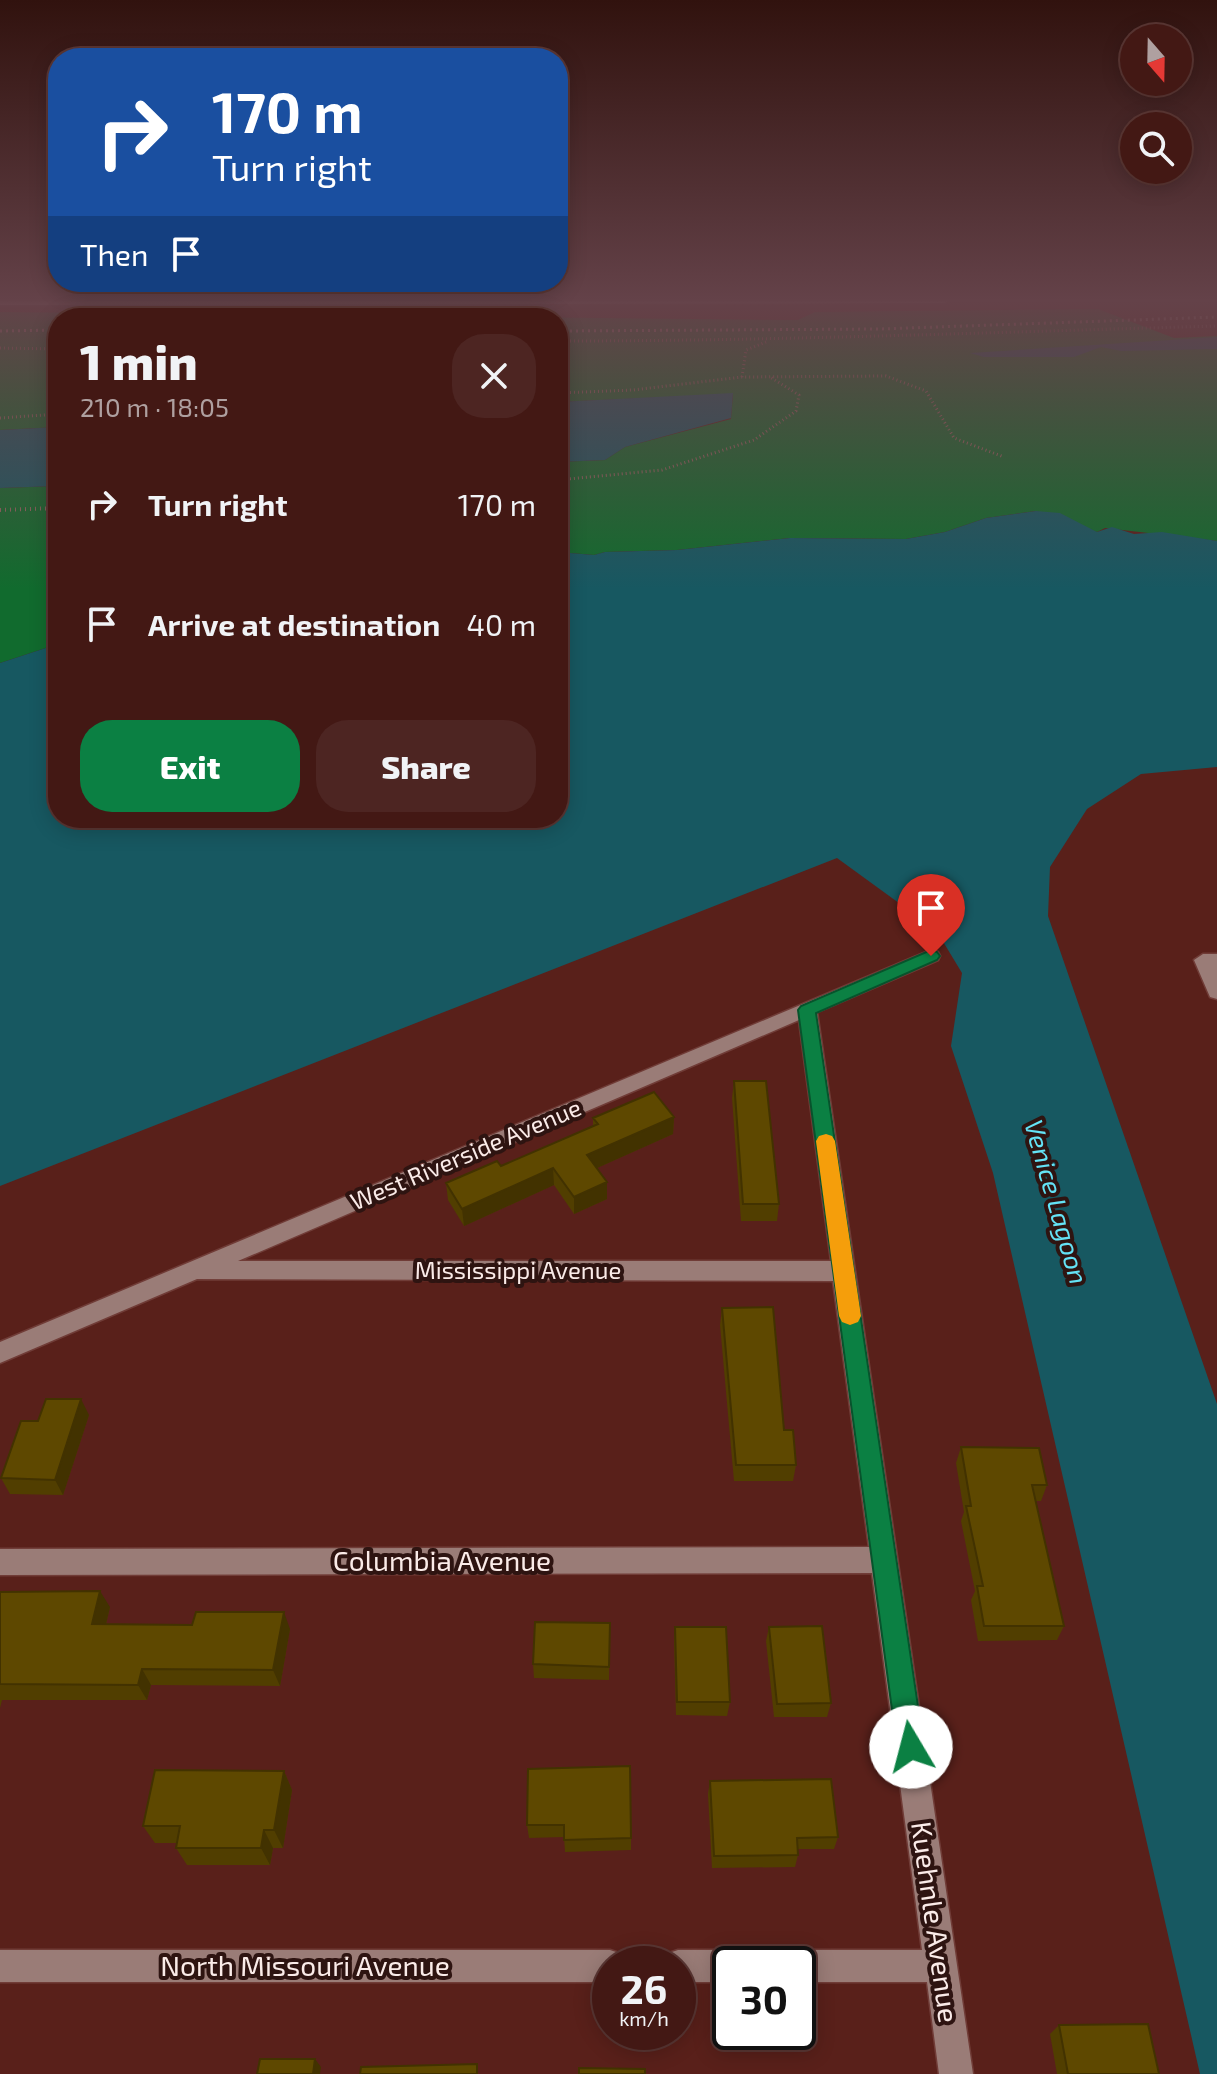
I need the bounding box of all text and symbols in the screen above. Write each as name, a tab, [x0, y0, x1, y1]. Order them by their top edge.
north arrow	[1120, 24, 1192, 96]
map controls	[1120, 24, 1192, 184]
text: 170 m	[212, 77, 363, 144]
icon: right	[80, 80, 184, 184]
button: search	[1120, 112, 1192, 184]
text: Turn right	[212, 145, 372, 188]
icon: arrive	[164, 232, 208, 276]
text: Then	[80, 236, 148, 272]
text: 1 min	[80, 332, 198, 390]
button: close	[452, 334, 536, 418]
text: 210 m · 18:05	[80, 391, 229, 422]
icon: right	[80, 482, 124, 526]
text: Turn right	[148, 486, 288, 522]
text: 170 m	[458, 486, 536, 522]
icon: arrive	[80, 602, 124, 646]
text: Arrive at destination	[148, 606, 440, 642]
text: 40 m	[466, 606, 536, 642]
button: Exit	[80, 720, 300, 812]
button: Share	[316, 720, 536, 812]
pin	[897, 874, 965, 956]
icon: arrive	[909, 886, 953, 930]
street label: West Riverside Avenue	[346, 1092, 585, 1215]
water label: Venice Lagoon	[1019, 1116, 1096, 1287]
street label: Mississippi Avenue	[415, 1255, 621, 1284]
street label: Columbia Avenue	[333, 1543, 551, 1577]
position arrow	[869, 1705, 953, 1789]
street label: Kuehnle Avenue	[905, 1819, 967, 2025]
speed limit sign: 30	[712, 1946, 816, 2050]
street label: North Missouri Avenue	[160, 1948, 450, 1982]
text: 26	[621, 1964, 667, 2012]
text: km/h	[619, 2006, 669, 2030]

